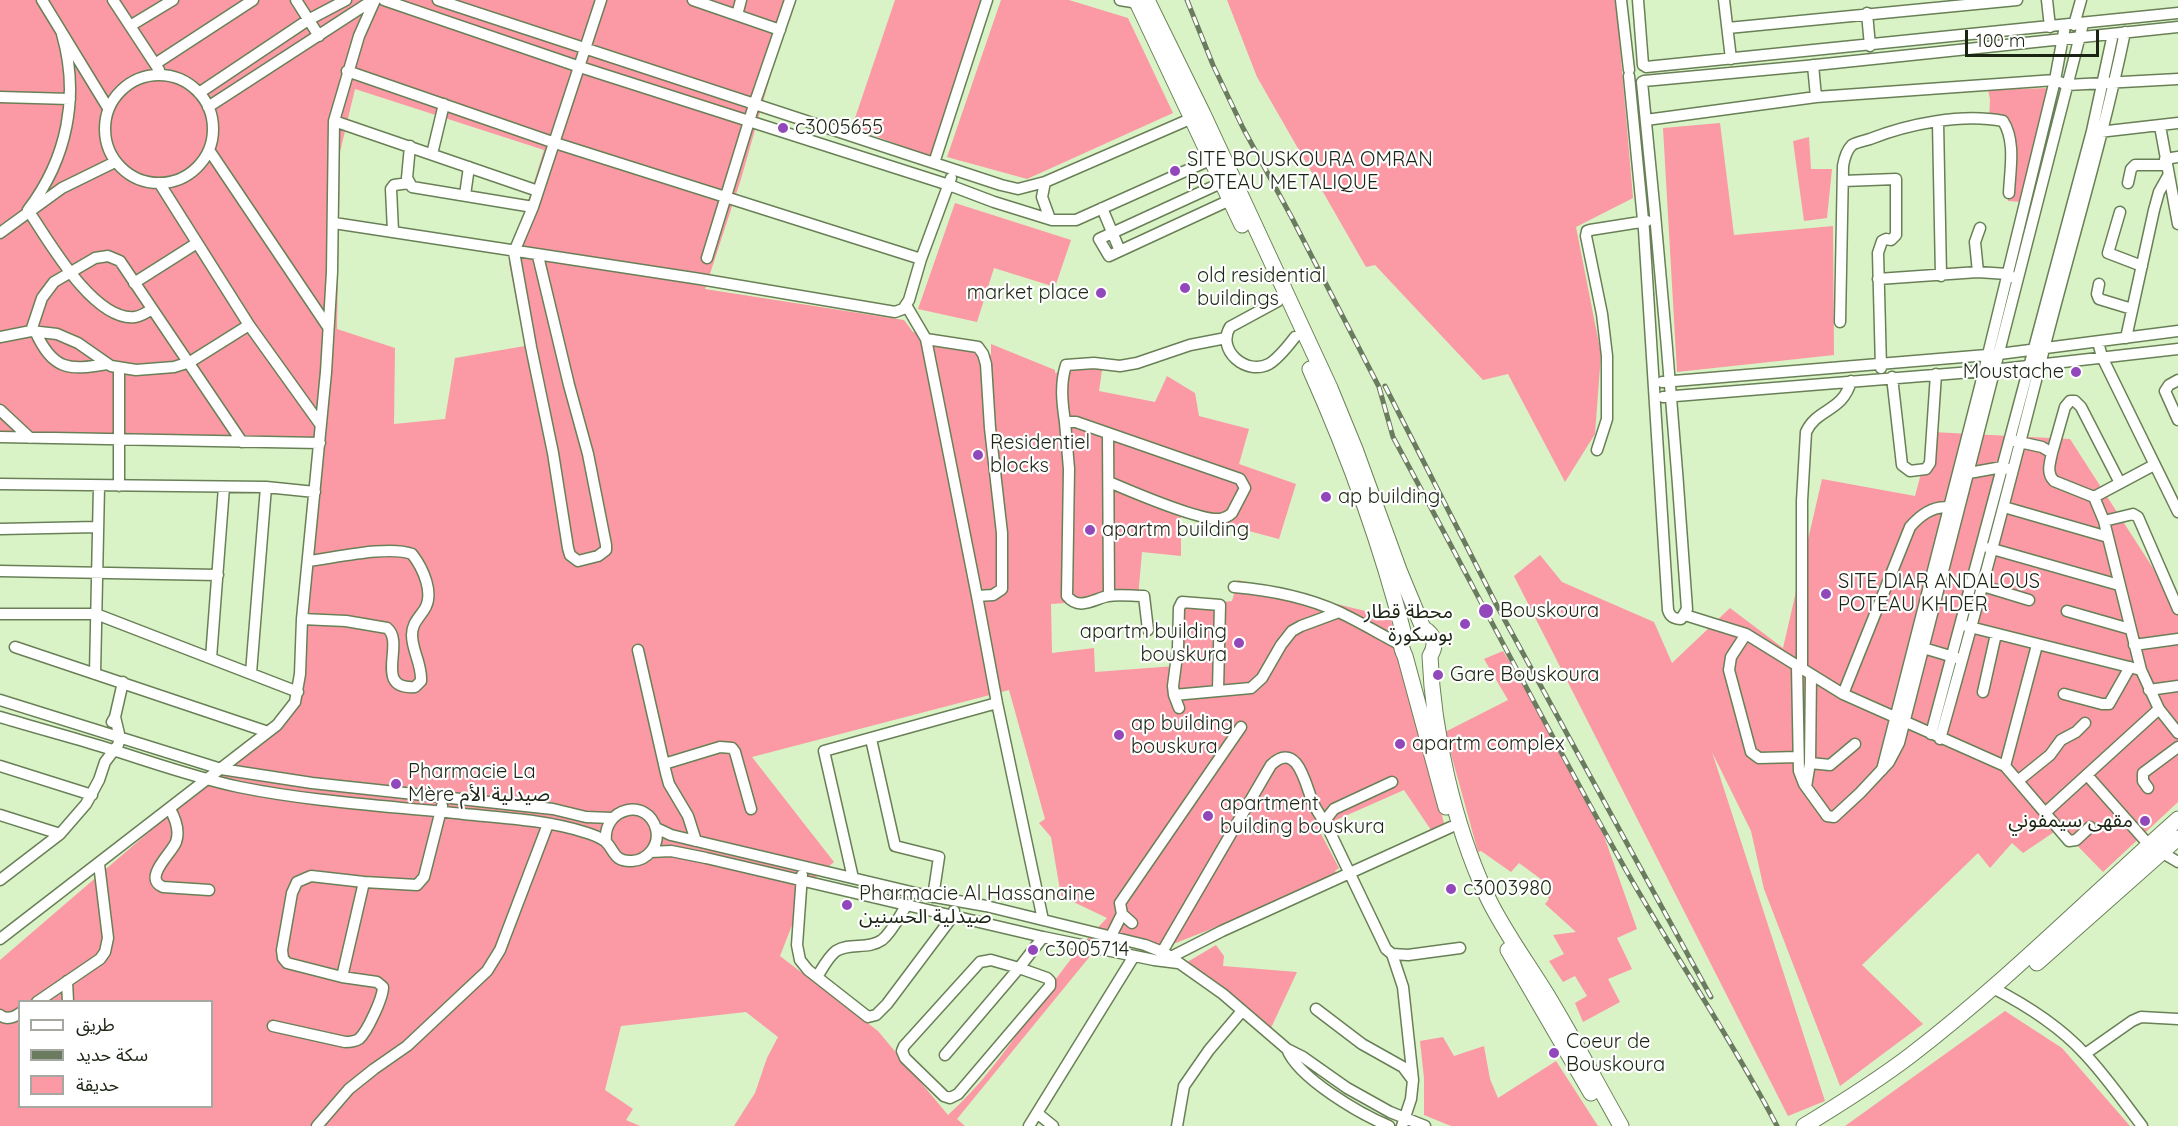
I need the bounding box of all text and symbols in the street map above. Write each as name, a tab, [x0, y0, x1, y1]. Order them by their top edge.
scale bar	[1968, 18, 2102, 56]
text: 100 m	[1976, 29, 2025, 52]
place label: c3005655	[795, 116, 883, 140]
marker: c3005655	[776, 121, 790, 135]
place label: SITE BOUSKOURA OMRAN POTEAU METALIQUE	[1187, 148, 1433, 195]
marker: SITE BOUSKOURA OMRAN POTEAU METALIQUE	[1168, 164, 1182, 178]
place label: old residential buildings	[1197, 264, 1326, 311]
place label: market place	[967, 281, 1089, 305]
marker: old residential buildings	[1178, 281, 1192, 295]
marker: market place	[1094, 286, 1108, 300]
place label: Moustache	[1963, 360, 2064, 384]
marker: Moustache	[2069, 365, 2083, 379]
place label: Residentiel blocks	[990, 431, 1090, 478]
marker: Residentiel blocks	[971, 448, 985, 462]
place label: ap building	[1338, 485, 1440, 509]
marker: ap building	[1319, 490, 1333, 504]
place label: apartm building	[1102, 518, 1249, 542]
marker: apartm building	[1083, 523, 1097, 537]
place label: SITE DIAR ANDALOUS POTEAU KHDER	[1838, 570, 2040, 617]
marker: SITE DIAR ANDALOUS POTEAU KHDER	[1819, 587, 1833, 601]
place label: Bouskoura	[1500, 599, 1599, 623]
place label: محطة قطار بوسكورة	[1364, 600, 1453, 647]
marker: Bouskoura	[1477, 602, 1495, 620]
marker: محطة قطار بوسكورة	[1458, 617, 1472, 631]
place label: apartm building bouskura	[1080, 620, 1227, 667]
marker: apartm building bouskura	[1232, 636, 1246, 650]
place label: Gare Bouskoura	[1450, 663, 1599, 687]
marker: Gare Bouskoura	[1431, 668, 1445, 682]
place label: ap building bouskura	[1131, 712, 1233, 759]
marker: ap building bouskura	[1112, 728, 1126, 742]
place label: apartm complex	[1412, 732, 1565, 756]
marker: apartm complex	[1393, 737, 1407, 751]
place label: Pharmacie La Mère صيدلية الأم	[408, 760, 550, 807]
marker: Pharmacie La Mère صيدلية الأم	[389, 777, 403, 791]
place label: apartment building bouskura	[1220, 792, 1385, 839]
marker: apartment building bouskura	[1201, 809, 1215, 823]
place label: مقهى سيمفوني	[2008, 809, 2133, 833]
marker: مقهى سيمفوني	[2138, 814, 2152, 828]
place label: c3003980	[1463, 877, 1552, 901]
place label: Pharmacie Al Hassanaine صيدلية الحسنين	[859, 882, 1095, 929]
marker: c3003980	[1444, 882, 1458, 896]
marker: Pharmacie Al Hassanaine صيدلية الحسنين	[840, 898, 854, 912]
place label: c3005714	[1045, 938, 1129, 962]
marker: c3005714	[1026, 943, 1040, 957]
legend	[18, 1000, 213, 1108]
text: طريق	[76, 1013, 115, 1036]
place label: Coeur de Bouskoura	[1566, 1030, 1665, 1077]
text: سكة حديد	[76, 1043, 148, 1066]
marker: Coeur de Bouskoura	[1547, 1046, 1561, 1060]
text: حديقة	[76, 1073, 119, 1096]

